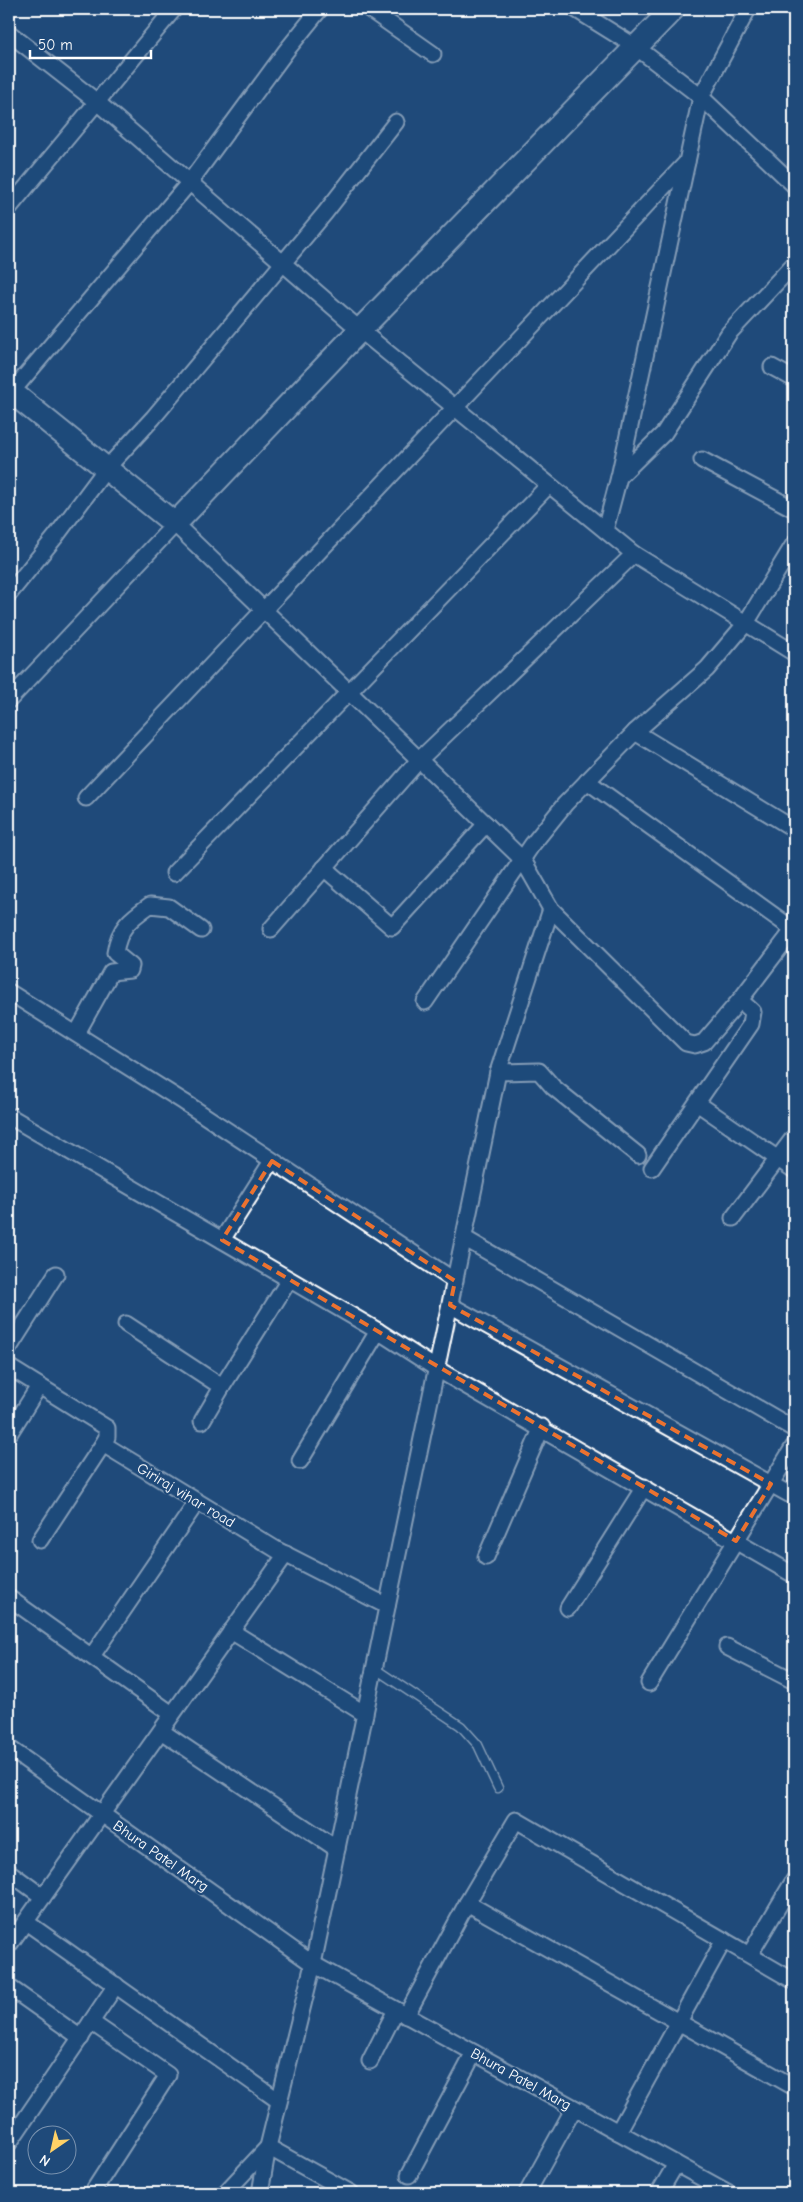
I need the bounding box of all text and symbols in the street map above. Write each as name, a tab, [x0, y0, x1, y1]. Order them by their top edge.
scale bar	[30, 28, 151, 60]
text: 50 m	[38, 36, 73, 54]
street label: Giriraj vihar road	[134, 1459, 238, 1531]
street label: Bhura Patel Marg	[110, 1816, 212, 1896]
street label: Bhura Patel Marg	[467, 2044, 575, 2114]
north arrow	[28, 2124, 78, 2174]
text: N	[36, 2151, 54, 2170]

